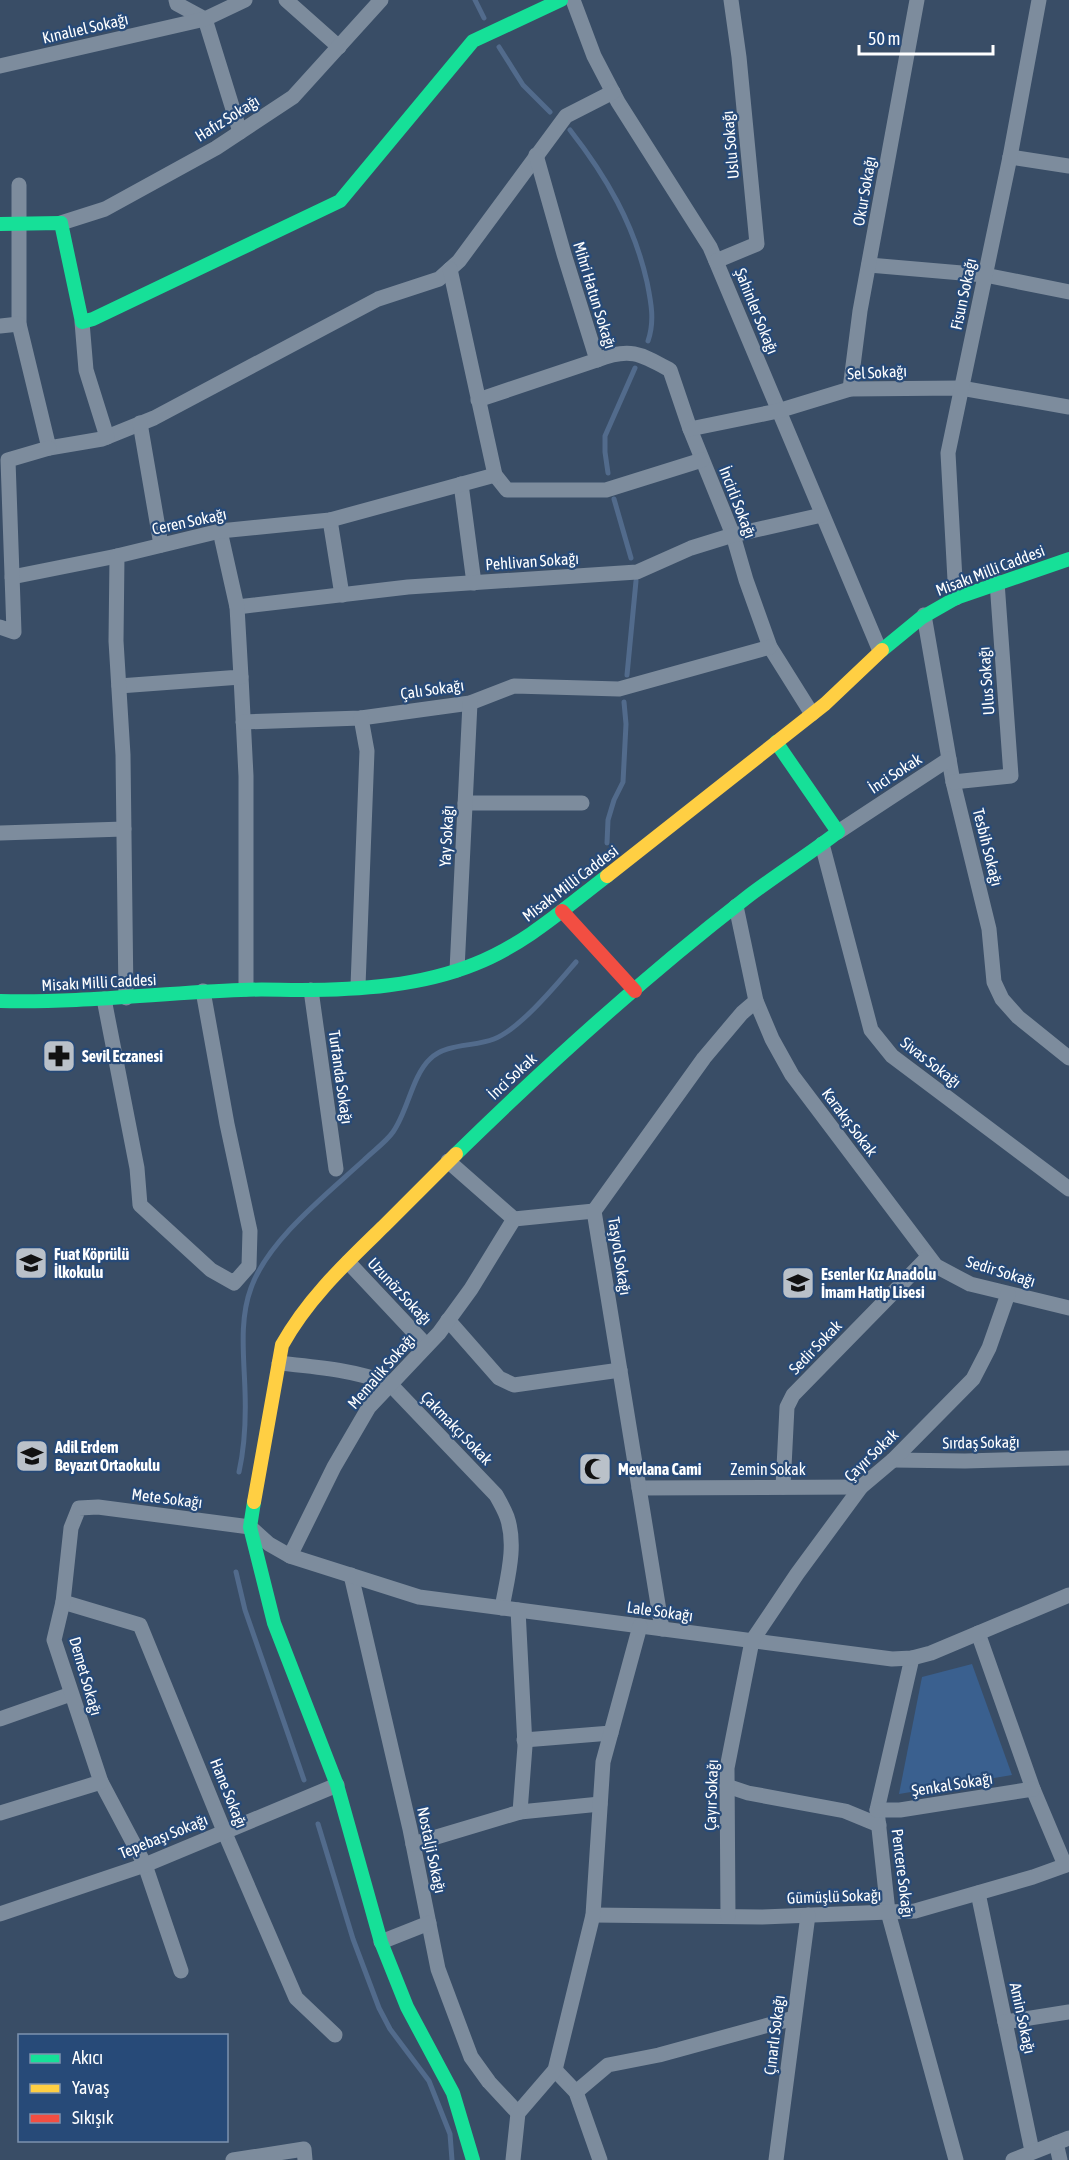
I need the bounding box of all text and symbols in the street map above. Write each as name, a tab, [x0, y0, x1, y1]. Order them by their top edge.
street label: Kınalıel Sokağı	[40, 9, 130, 48]
scale bar	[859, 18, 992, 56]
text: 50 m	[868, 28, 900, 49]
street label: Hafız Sokağı	[192, 91, 263, 146]
street label: Uslu Sokağı	[718, 110, 743, 180]
street label: Okur Sokağı	[849, 155, 880, 227]
street label: Mihri Hatun Sokağı	[569, 239, 620, 351]
street label: Fisun Sokağı	[947, 257, 980, 332]
street label: Şahinler Sokağı	[731, 265, 782, 357]
street label: Sel Sokağı	[847, 361, 907, 384]
street label: İncirli Sokağı	[715, 464, 760, 541]
street label: Ceren Sokağı	[150, 504, 228, 539]
street label: Misakı Milli Caddesi	[933, 541, 1047, 599]
street label: Pehlivan Sokağı	[485, 549, 579, 574]
street label: Ulus Sokağı	[975, 646, 998, 716]
street label: Çalı Sokağı	[399, 676, 465, 703]
street label: İnci Sokak	[865, 749, 925, 797]
street label: Yay Sokağı	[435, 805, 458, 867]
street label: Tesbih Sokağı	[969, 806, 1006, 888]
street label: Misakı Milli Caddesi	[519, 841, 621, 925]
street label: Misakı Milli Caddesi	[41, 970, 157, 994]
street label: Turfanda Sokağı	[325, 1029, 356, 1125]
street label: Sivas Sokağı	[897, 1033, 965, 1092]
pharmacy icon: Sevil Eczanesi	[41, 1038, 77, 1074]
place label: Sevil Eczanesi	[82, 1047, 163, 1065]
street label: İnci Sokak	[484, 1049, 540, 1103]
street label: Karakış Sokak	[818, 1084, 881, 1160]
street label: Taşyol Sokağı	[604, 1216, 635, 1296]
school or university icon: Fuat Köprülü İlkokulu	[13, 1245, 49, 1281]
place label: Fuat Köprülü İlkokulu	[54, 1245, 130, 1281]
street label: Sedir Sokağı	[964, 1252, 1038, 1291]
street label: Uzunöz Sokağı	[364, 1254, 436, 1329]
school or university icon: Esenler Kız Anadolu İmam Hatip Lisesi	[780, 1265, 816, 1301]
place label: Esenler Kız Anadolu İmam Hatip Lisesi	[821, 1265, 937, 1301]
street label: Sedir Sokak	[785, 1316, 845, 1378]
street label: Memalik Sokağı	[344, 1330, 419, 1413]
street label: Çakmakçı Sokak	[417, 1388, 496, 1469]
street label: Çayır Sokak	[840, 1425, 902, 1486]
street label: Sırdaş Sokağı	[942, 1432, 1020, 1453]
school or university icon: Adil Erdem Beyazıt Ortaokulu	[14, 1438, 50, 1474]
place label: Adil Erdem Beyazıt Ortaokulu	[54, 1438, 160, 1474]
mosque icon: Mevlana Cami	[577, 1451, 613, 1487]
place label: Mevlana Cami	[618, 1460, 702, 1478]
street label: Zemin Sokak	[730, 1460, 806, 1478]
street label: Mete Sokağı	[130, 1485, 203, 1512]
street label: Lale Sokağı	[626, 1597, 694, 1626]
street label: Demet Sokağı	[65, 1635, 106, 1718]
street label: Hane Sokağı	[206, 1756, 251, 1831]
street label: Çayır Sokağı	[701, 1759, 722, 1831]
street label: Şenkal Sokağı	[910, 1769, 994, 1800]
street label: Nostalji Sokağı	[413, 1805, 450, 1895]
street label: Tepebaşı Sokağı	[116, 1810, 210, 1863]
street label: Pencere Sokağı	[888, 1828, 917, 1919]
street label: Gümüşlü Sokağı	[786, 1885, 882, 1908]
street label: Amin Sokağı	[1006, 1981, 1039, 2055]
street label: Çınarlı Sokağı	[760, 1994, 789, 2076]
legend	[18, 2034, 228, 2142]
text: Akıcı	[72, 2047, 103, 2068]
text: Yavaş	[72, 2077, 109, 2098]
text: Sıkışık	[72, 2107, 114, 2128]

